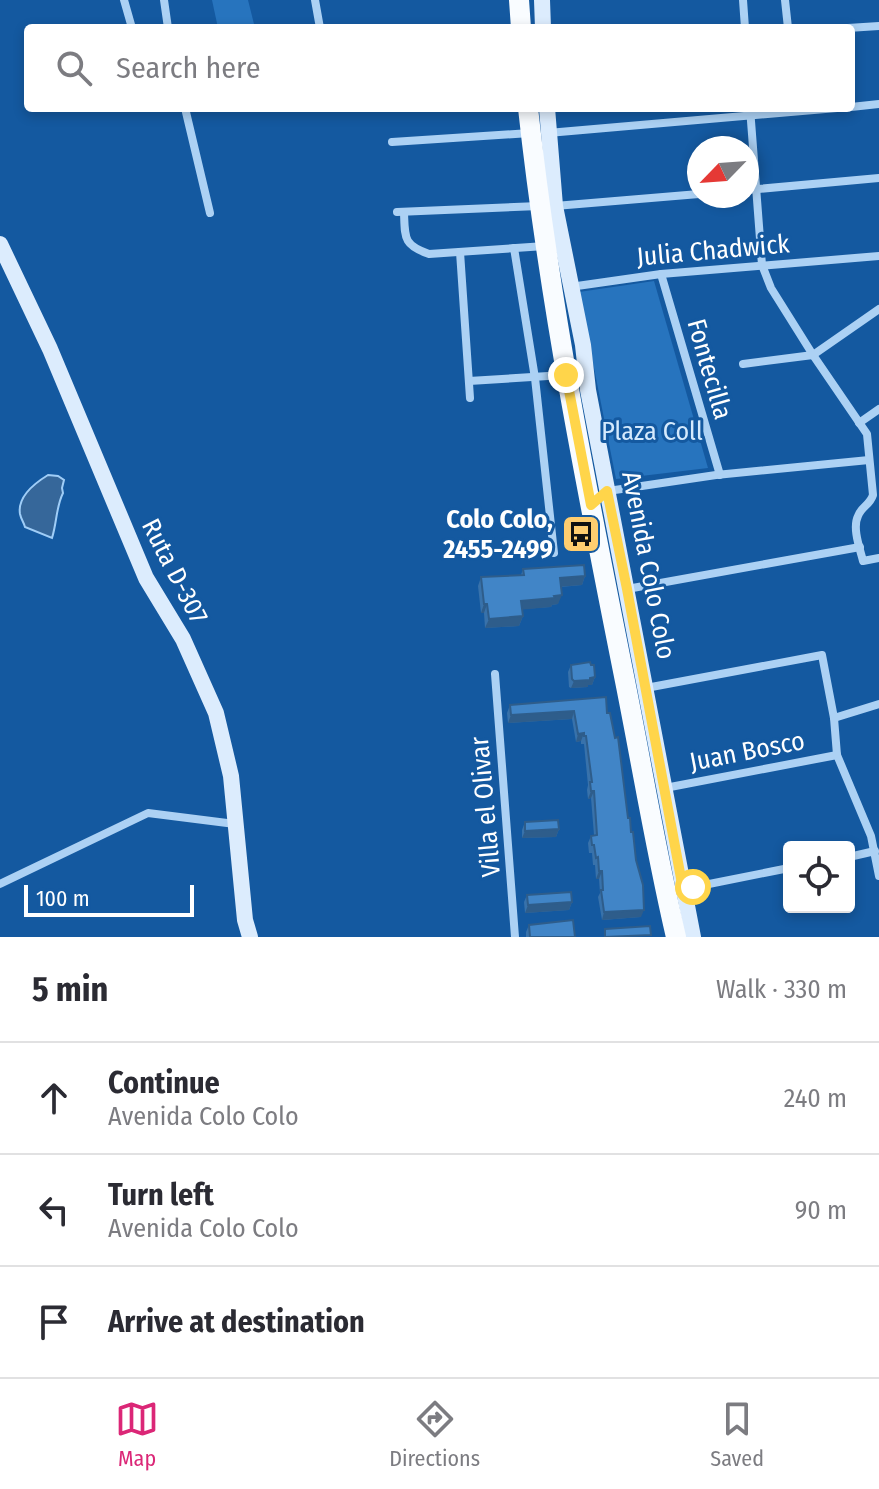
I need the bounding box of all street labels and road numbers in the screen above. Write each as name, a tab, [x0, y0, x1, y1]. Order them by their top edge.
street label: Julia Chadwick	[635, 228, 792, 273]
street label: Fontecilla	[680, 315, 739, 423]
street label: Avenida Colo Colo	[615, 469, 682, 662]
street label: Ruta D-307	[135, 514, 214, 629]
street label: Juan Bosco	[687, 725, 807, 778]
street label: Villa el Olivar	[464, 735, 507, 878]

